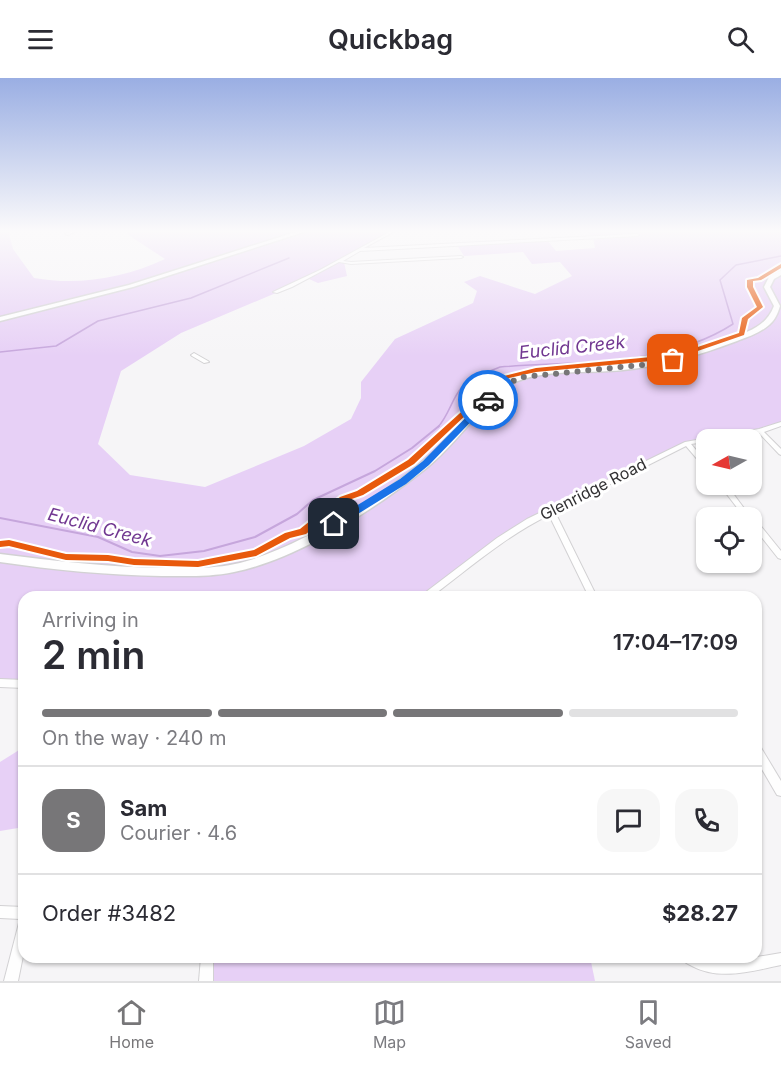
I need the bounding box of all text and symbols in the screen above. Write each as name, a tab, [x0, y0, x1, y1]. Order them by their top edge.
icon: menu	[24, 23, 57, 56]
text: Quickbag	[328, 23, 453, 56]
icon: search	[724, 23, 757, 56]
water label: Euclid Creek	[518, 331, 627, 363]
pin	[647, 334, 698, 385]
icon: bag	[656, 343, 689, 376]
courier	[458, 370, 518, 430]
icon: car	[472, 384, 505, 417]
north arrow	[696, 429, 762, 495]
map controls	[696, 429, 762, 573]
street label: Glenridge Road	[536, 454, 650, 524]
pin	[308, 498, 359, 549]
water label: Euclid Creek	[46, 503, 155, 551]
icon: home	[317, 507, 350, 540]
button: locate	[696, 507, 762, 573]
text: Arriving in	[42, 608, 139, 632]
text: 17:04–17:09	[613, 629, 738, 655]
text: 2 min	[42, 631, 145, 678]
text: On the way · 240 m	[42, 726, 227, 750]
button: chat	[597, 789, 660, 852]
button: phone	[675, 789, 738, 852]
text: Sam	[120, 795, 167, 821]
text: S	[66, 807, 81, 833]
text: Courier · 4.6	[120, 821, 237, 845]
text: Order #3482	[42, 900, 176, 926]
text: $28.27	[662, 900, 738, 926]
tab: Home	[109, 996, 154, 1052]
tab: Map	[373, 996, 406, 1052]
tab: Saved	[625, 996, 672, 1052]

